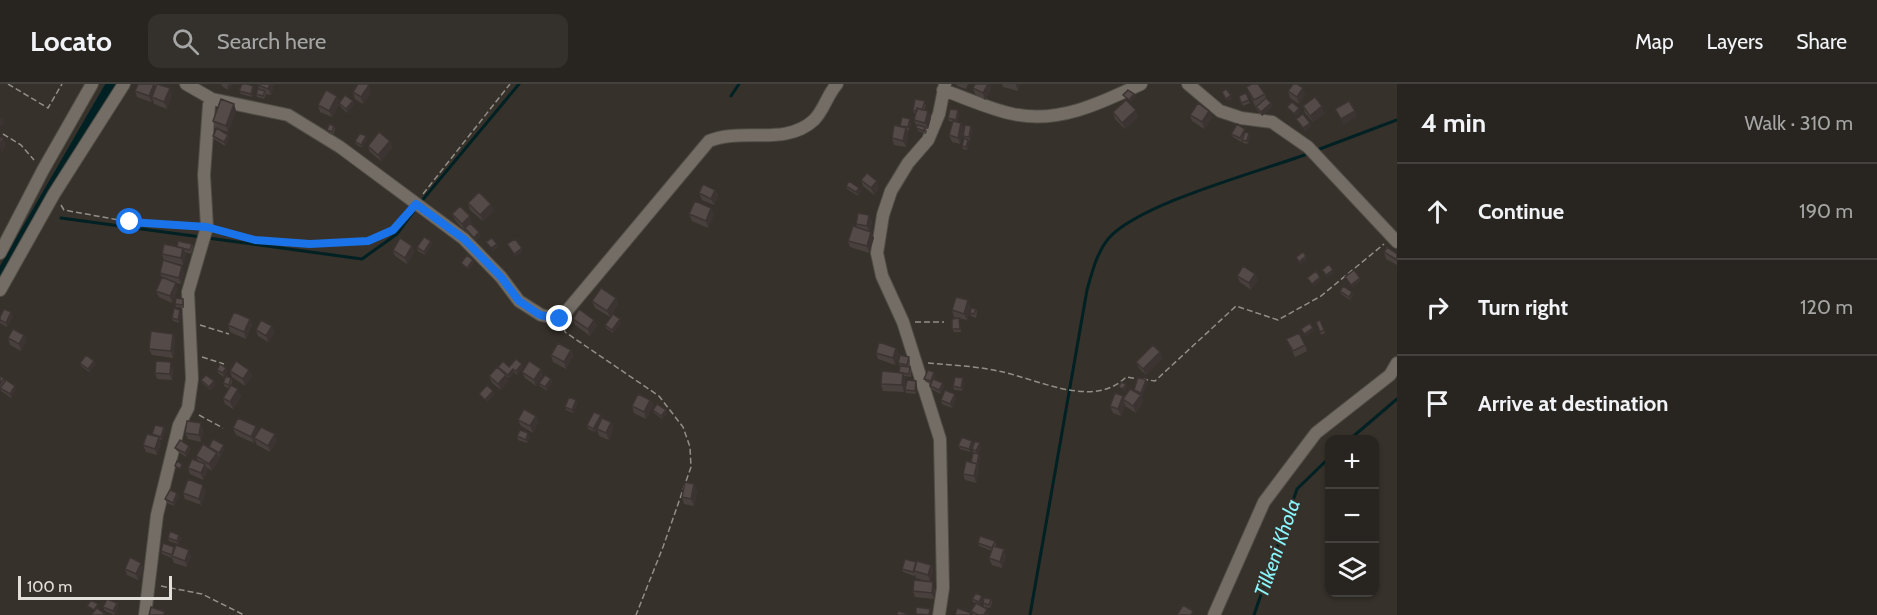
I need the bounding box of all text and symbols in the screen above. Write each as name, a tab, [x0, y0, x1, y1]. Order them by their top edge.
search box	[148, 14, 568, 68]
text: Locato	[30, 24, 112, 58]
icon: search	[169, 25, 202, 58]
text: Search here	[217, 28, 326, 55]
text: Map	[1635, 29, 1674, 54]
text: Layers	[1707, 29, 1763, 54]
text: Share	[1796, 29, 1847, 54]
text: 4 min	[1421, 107, 1486, 139]
text: Walk · 310 m	[1745, 111, 1853, 135]
icon: ahead	[1421, 195, 1454, 228]
text: Continue	[1478, 198, 1564, 225]
text: 190 m	[1799, 199, 1853, 223]
route start	[116, 208, 142, 234]
icon: right	[1421, 291, 1454, 324]
text: Turn right	[1478, 294, 1568, 321]
text: 120 m	[1800, 295, 1853, 319]
route end	[546, 305, 572, 331]
icon: arrive	[1421, 387, 1454, 420]
text: Arrive at destination	[1478, 390, 1668, 417]
map controls	[1325, 435, 1379, 597]
button: +	[1325, 435, 1379, 489]
button: −	[1325, 489, 1379, 543]
water label: Tilkeni Khola	[1249, 496, 1305, 600]
button: layers	[1325, 543, 1379, 597]
scale bar	[18, 573, 172, 600]
text: 100 m	[27, 577, 72, 596]

